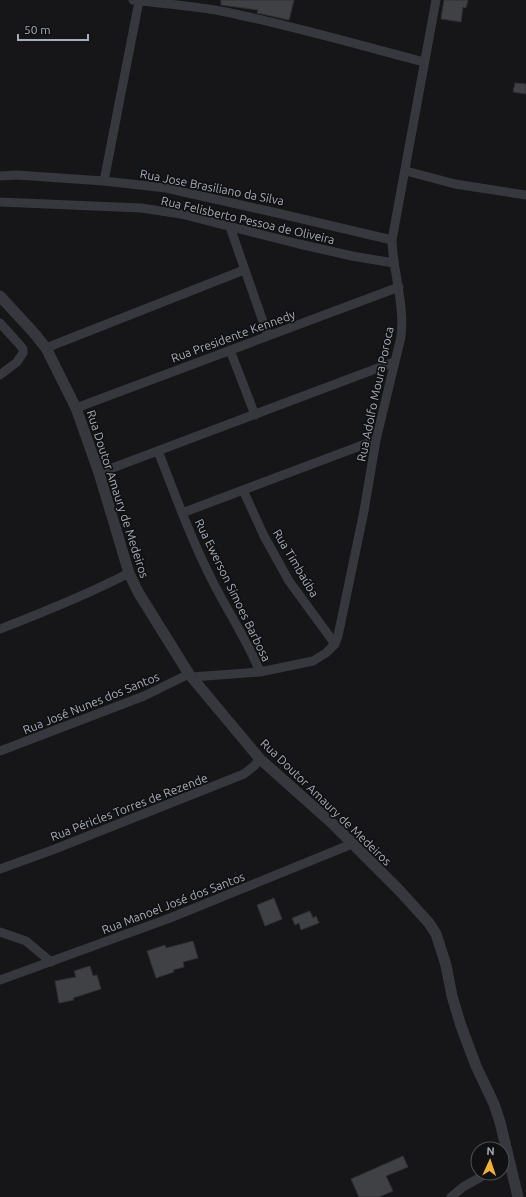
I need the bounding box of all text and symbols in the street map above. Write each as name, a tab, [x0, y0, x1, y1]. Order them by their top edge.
scale bar	[18, 16, 88, 42]
text: 50 m	[24, 23, 51, 36]
street label: Rua Jose Brasiliano da Silva	[139, 167, 285, 207]
street label: Rua Felisberto Pessoa de Oliveira	[160, 194, 336, 246]
street label: Rua Presidente Kennedy	[169, 307, 297, 365]
street label: Rua Adolfo Moura Poroca	[354, 325, 396, 463]
street label: Rua Doutor Amaury de Medeiros	[85, 408, 151, 580]
street label: Rua Ewerson Simoes Barbosa	[193, 517, 273, 663]
street label: Rua Timbaúba	[271, 527, 321, 599]
street label: Rua José Nunes dos Santos	[21, 670, 161, 736]
street label: Rua Doutor Amaury de Medeiros	[258, 736, 394, 868]
street label: Rua Péricles Torres de Rezende	[49, 771, 209, 843]
street label: Rua Manoel José dos Santos	[100, 870, 246, 936]
north arrow	[470, 1141, 510, 1181]
text: N	[486, 1145, 495, 1157]

